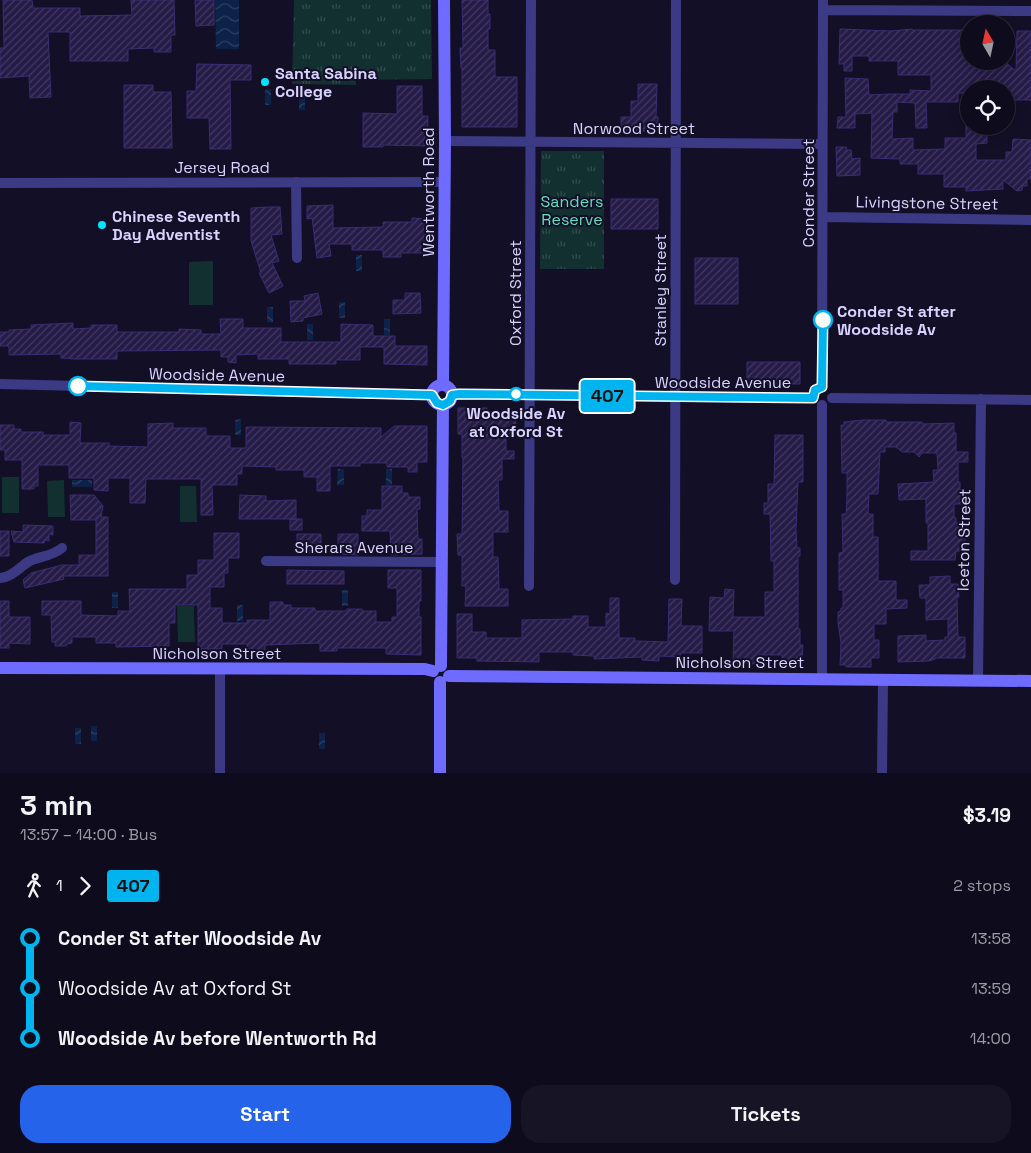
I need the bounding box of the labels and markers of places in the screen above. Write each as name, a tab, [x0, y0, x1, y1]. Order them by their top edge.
place label: Santa Sabina College	[275, 63, 377, 102]
marker: Santa Sabina College	[259, 76, 271, 88]
place label: Chinese Seventh Day Adventist	[112, 206, 240, 245]
marker: Chinese Seventh Day Adventist	[96, 219, 108, 231]
place label: Conder St after Woodside Av	[837, 301, 956, 340]
marker: Conder St after Woodside Av	[813, 310, 833, 330]
unlabelled marker	[68, 376, 88, 396]
marker: Woodside Av at Oxford St	[509, 387, 523, 401]
place label: Woodside Av at Oxford St	[467, 403, 566, 442]

